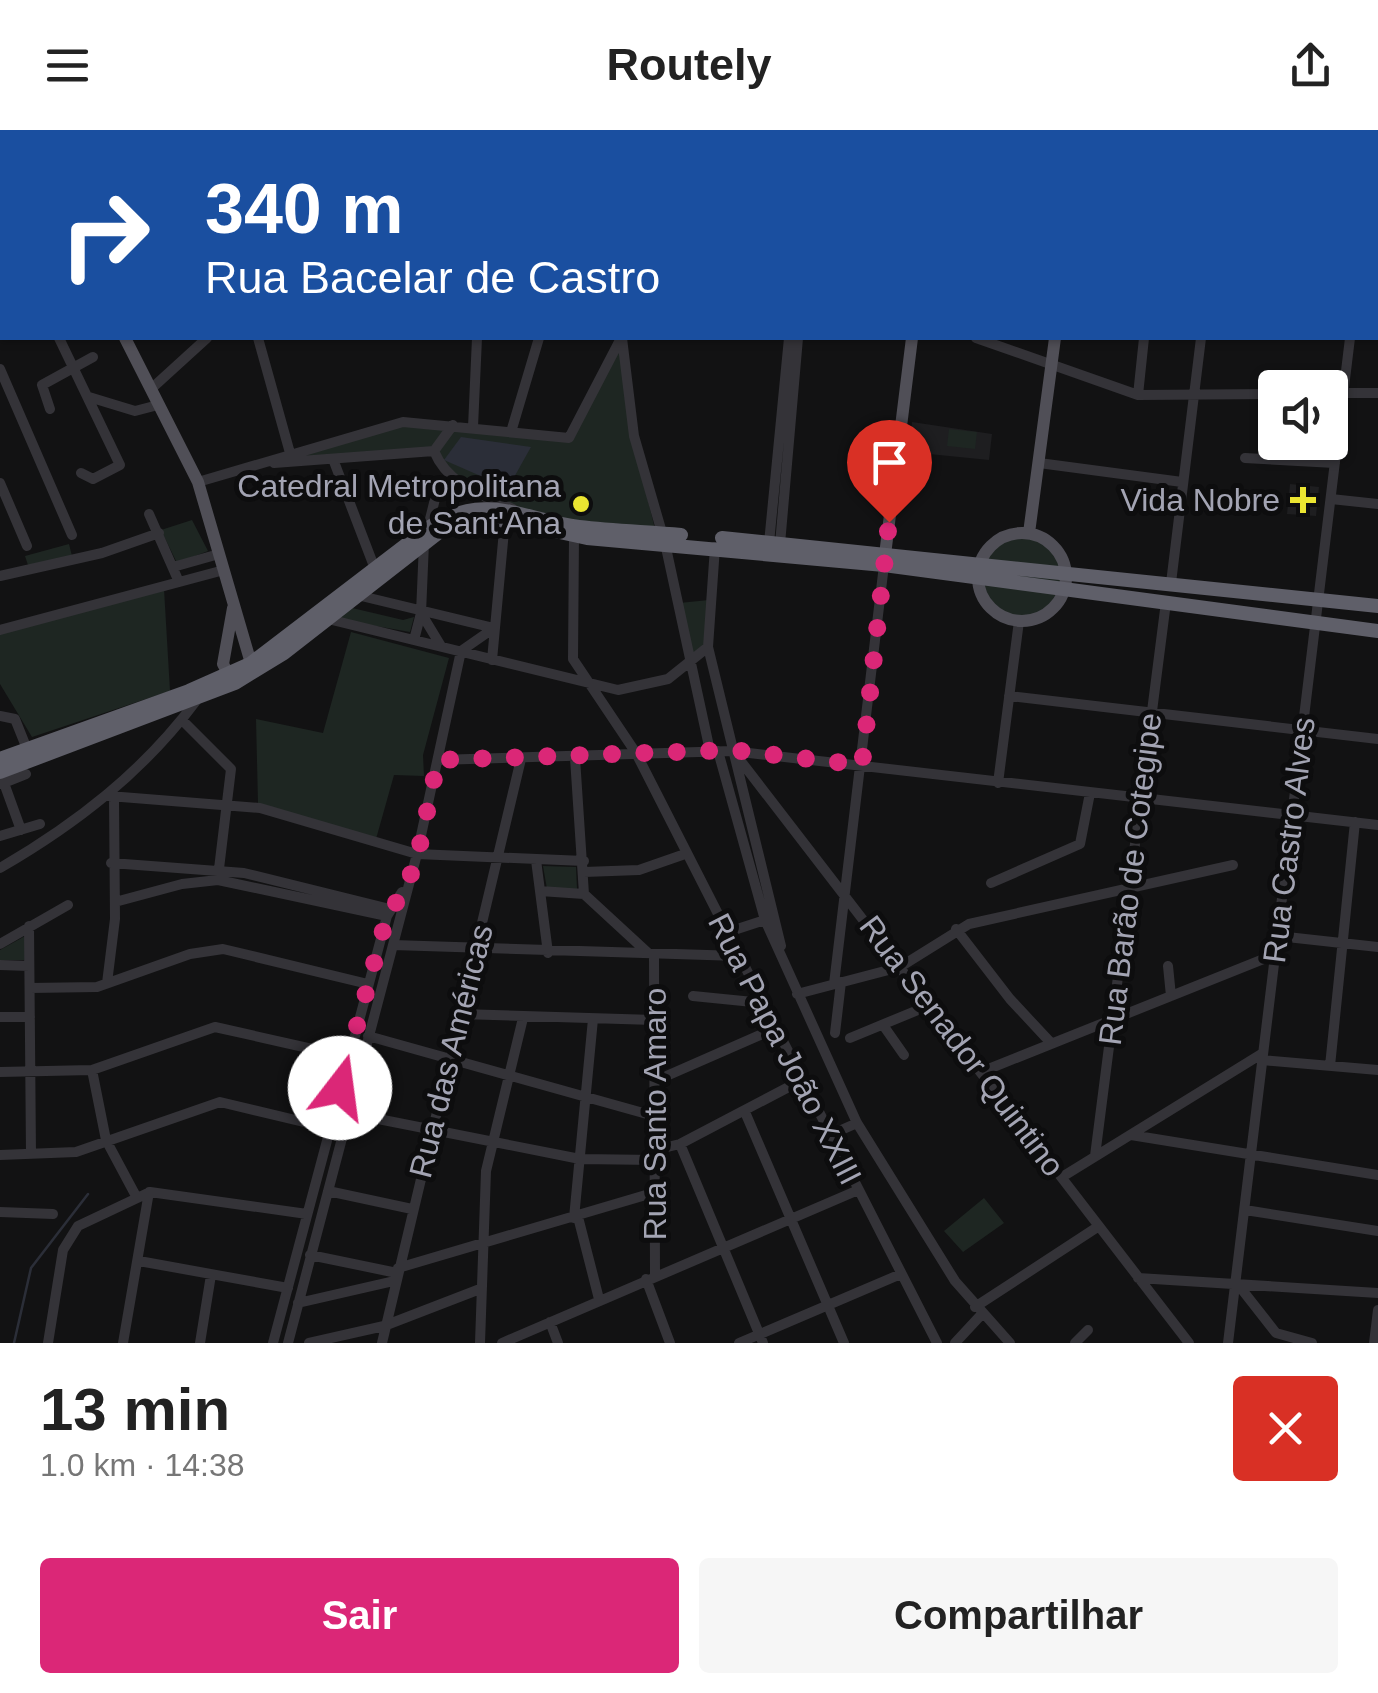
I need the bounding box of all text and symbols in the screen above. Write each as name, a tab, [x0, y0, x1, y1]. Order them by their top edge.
icon: menu	[40, 38, 95, 93]
icon: share	[1283, 38, 1338, 93]
text: Routely	[606, 39, 772, 90]
icon: right	[40, 170, 170, 300]
text: 340 m	[205, 170, 403, 248]
text: Rua Bacelar de Castro	[205, 252, 660, 303]
map controls	[1258, 370, 1348, 460]
button: sound	[1258, 370, 1348, 460]
pin	[847, 420, 932, 523]
icon: arrive	[862, 435, 917, 490]
place label: Catedral Metropolitana de Sant'Ana	[237, 468, 561, 541]
place label: Vida Nobre	[1120, 482, 1280, 518]
marker: Vida Nobre	[1290, 487, 1316, 513]
marker: Catedral Metropolitana de Sant'Ana	[570, 493, 592, 515]
street label: Rua Barão de Cotegipe	[1092, 711, 1168, 1047]
street label: Rua Castro Alves	[1256, 715, 1322, 965]
street label: Rua Papa João XXIII	[701, 908, 869, 1190]
street label: Rua Senador Quintino	[852, 909, 1072, 1183]
street label: Rua das Américas	[402, 921, 500, 1181]
street label: Rua Santo Amaro	[637, 988, 673, 1240]
position arrow	[288, 1036, 392, 1140]
text: 13 min	[40, 1376, 230, 1443]
button: close	[1233, 1376, 1338, 1481]
text: 1.0 km · 14:38	[40, 1447, 245, 1483]
button: Sair	[40, 1558, 679, 1673]
button: Compartilhar	[699, 1558, 1338, 1673]

